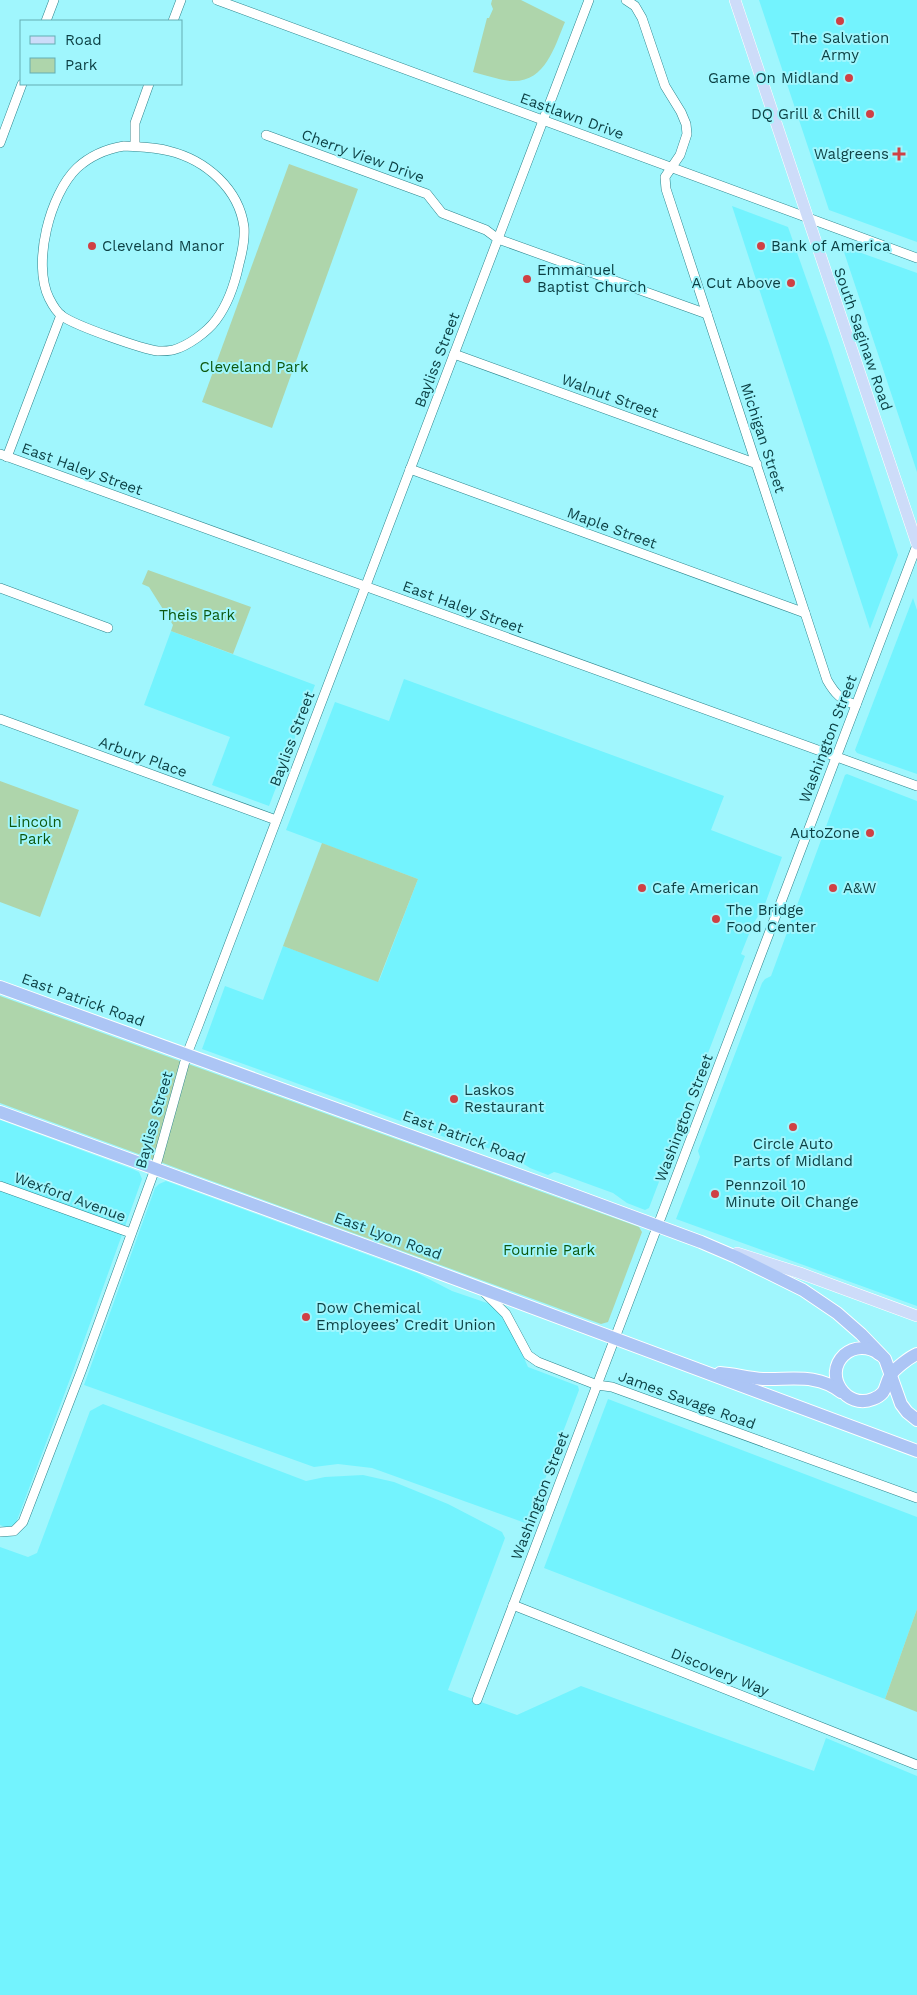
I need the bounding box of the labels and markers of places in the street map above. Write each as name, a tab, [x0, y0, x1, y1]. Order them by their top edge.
marker: The Salvation Army	[834, 15, 846, 27]
place label: The Salvation Army	[791, 29, 889, 64]
place label: Game On Midland	[708, 69, 839, 87]
marker: Game On Midland	[843, 72, 855, 84]
place label: DQ Grill & Chill	[751, 105, 860, 123]
marker: DQ Grill & Chill	[864, 108, 876, 120]
place label: Walgreens	[814, 145, 889, 163]
marker: Walgreens	[893, 148, 905, 160]
place label: Cleveland Manor	[102, 237, 224, 255]
place label: Bank of America	[771, 237, 891, 255]
marker: Cleveland Manor	[86, 240, 98, 252]
marker: Bank of America	[755, 240, 767, 252]
place label: Emmanuel Baptist Church	[537, 261, 647, 296]
marker: Emmanuel Baptist Church	[521, 273, 533, 285]
place label: A Cut Above	[691, 274, 781, 292]
marker: A Cut Above	[785, 277, 797, 289]
place label: AutoZone	[790, 824, 860, 842]
marker: AutoZone	[864, 827, 876, 839]
place label: Cafe American	[652, 879, 759, 897]
place label: A&W	[843, 879, 876, 897]
marker: Cafe American	[636, 882, 648, 894]
marker: A&W	[827, 882, 839, 894]
place label: The Bridge Food Center	[726, 901, 816, 936]
marker: The Bridge Food Center	[710, 913, 722, 925]
place label: Laskos Restaurant	[464, 1081, 545, 1116]
marker: Laskos Restaurant	[448, 1093, 460, 1105]
marker: Circle Auto Parts of Midland	[787, 1121, 799, 1133]
place label: Circle Auto Parts of Midland	[733, 1135, 853, 1170]
place label: Pennzoil 10 Minute Oil Change	[725, 1176, 859, 1211]
marker: Pennzoil 10 Minute Oil Change	[709, 1188, 721, 1200]
place label: Dow Chemical Employees’ Credit Union	[316, 1299, 496, 1334]
marker: Dow Chemical Employees’ Credit Union	[300, 1311, 312, 1323]

